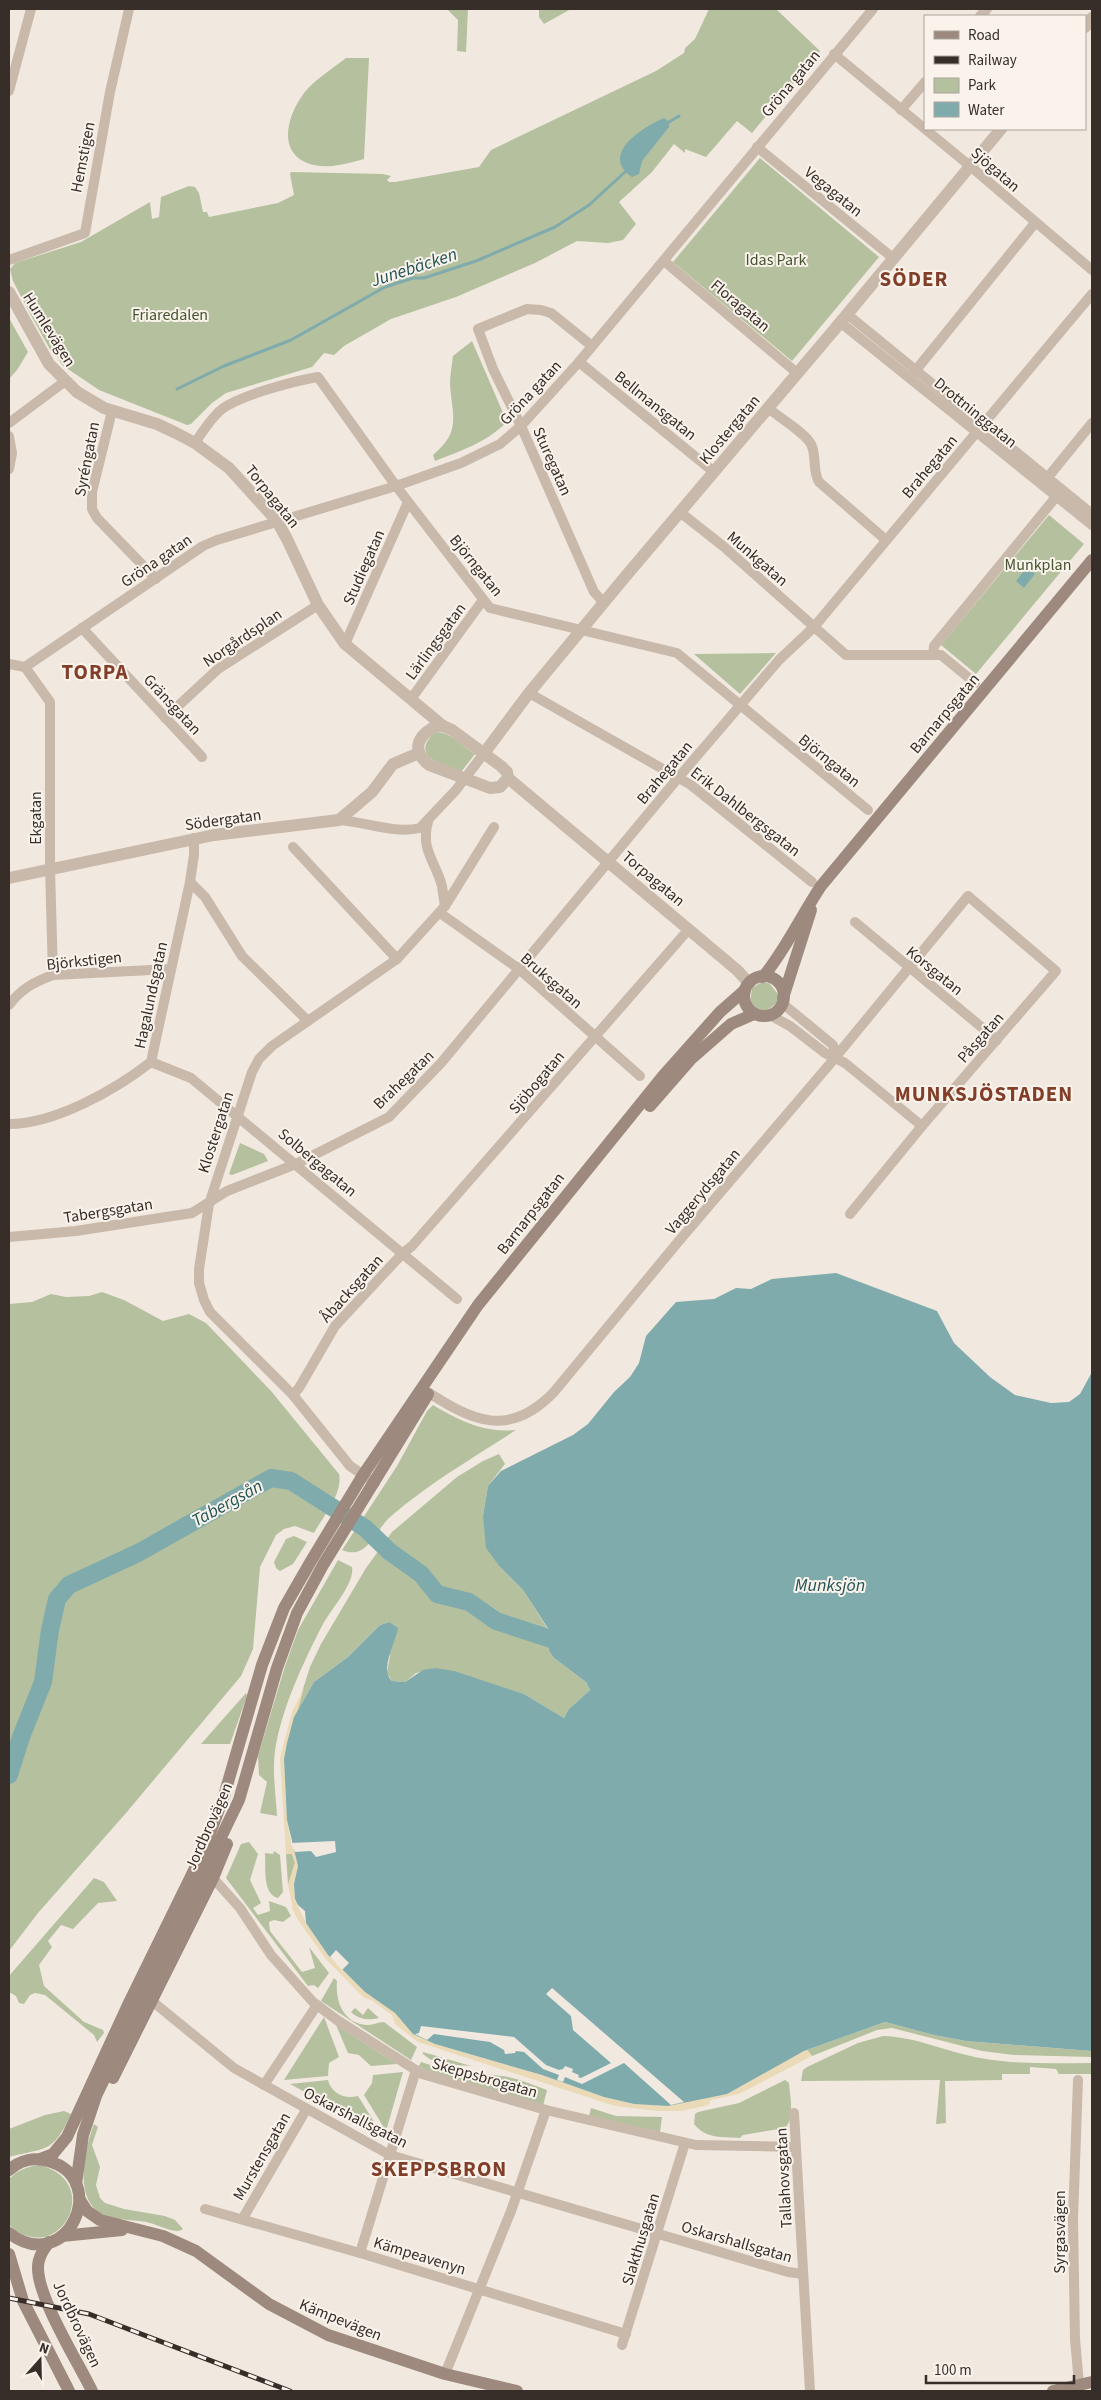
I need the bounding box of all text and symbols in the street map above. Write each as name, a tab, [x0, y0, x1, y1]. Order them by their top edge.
legend	[924, 15, 1086, 130]
text: Road	[968, 25, 1000, 46]
street label: Gröna gatan	[756, 45, 825, 122]
text: Railway	[968, 50, 1017, 71]
text: Park	[968, 75, 997, 96]
text: Water	[968, 100, 1005, 121]
street label: Hemstigen	[65, 120, 101, 195]
street label: Sjögatan	[966, 142, 1025, 197]
street label: Vegagatan	[800, 161, 867, 222]
water label: Junebäcken	[367, 242, 460, 293]
park label: Idas Park	[746, 249, 807, 271]
district label: SÖDER	[880, 264, 948, 294]
street label: Floragatan	[706, 274, 775, 337]
street label: Humlevägen	[18, 288, 81, 371]
park label: Friaredalen	[132, 304, 208, 326]
street label: Gröna gatan	[495, 355, 567, 430]
street label: Bellmansgatan	[610, 366, 701, 446]
street label: Drottninggatan	[929, 372, 1022, 453]
street label: Klostergatan	[694, 390, 765, 469]
street label: Syréngatan	[69, 420, 105, 498]
street label: Sturegatan	[527, 424, 577, 499]
street label: Brahegatan	[897, 430, 963, 503]
street label: Torpagatan	[240, 460, 305, 533]
street label: Studiegatan	[338, 526, 390, 609]
street label: Munkgatan	[722, 526, 793, 591]
street label: Gröna gatan	[117, 529, 196, 593]
street label: Björngatan	[444, 530, 508, 601]
park label: Munkplan	[1005, 554, 1071, 576]
street label: Lärlingsgatan	[400, 599, 471, 685]
street label: Norgårdsplan	[199, 603, 286, 672]
district label: TORPA	[62, 657, 129, 687]
street label: Gränsgatan	[138, 669, 206, 740]
street label: Barnarpsgatan	[905, 669, 985, 758]
street label: Björngatan	[794, 729, 865, 793]
street label: Brahegatan	[632, 736, 698, 809]
street label: Erik Dahlbergsgatan	[686, 762, 805, 862]
street label: Ekgatan	[25, 791, 47, 845]
street label: Södergatan	[183, 804, 263, 836]
street label: Torpagatan	[617, 846, 690, 912]
street label: Hagalundsgatan	[129, 940, 173, 1051]
street label: Korsgatan	[901, 941, 968, 1001]
street label: Björkstigen	[45, 946, 123, 976]
street label: Bruksgatan	[516, 948, 587, 1014]
street label: Påsgatan	[953, 1008, 1009, 1068]
street label: Brahegatan	[368, 1045, 439, 1114]
street label: Sjöbogatan	[504, 1046, 570, 1119]
district label: MUNKSJÖSTADEN	[895, 1079, 1073, 1109]
street label: Klostergatan	[192, 1089, 239, 1176]
street label: Solbergagatan	[273, 1123, 362, 1202]
street label: Vaggerydsgatan	[660, 1144, 745, 1239]
street label: Barnarpsgatan	[492, 1168, 570, 1259]
street label: Tabergsgatan	[62, 1193, 154, 1229]
street label: Åbacksgatan	[315, 1250, 388, 1328]
water label: Tabergsån	[187, 1474, 267, 1533]
water label: Munksjön	[795, 1573, 865, 1598]
street label: Jordbrovägen	[180, 1779, 238, 1873]
street label: Skeppsbrogatan	[429, 2052, 540, 2104]
street label: Oskarshallsgatan	[300, 2082, 412, 2154]
street label: Murstensgatan	[228, 2108, 296, 2205]
street label: Tallahovsgatan	[770, 2127, 798, 2229]
district label: SKEPPSBRON	[371, 2154, 507, 2184]
street label: Slakthusgatan	[617, 2190, 665, 2288]
street label: Syrgasvägen	[1049, 2190, 1071, 2274]
street label: Oskarshallsgatan	[679, 2216, 795, 2268]
street label: Kämpeavenyn	[371, 2231, 469, 2280]
street label: Jordbrovägen	[47, 2278, 107, 2371]
street label: Kämpevägen	[296, 2293, 385, 2346]
north arrow	[15, 2335, 65, 2385]
text: N	[36, 2338, 52, 2360]
scale bar	[926, 2352, 1074, 2384]
text: 100 m	[934, 2360, 972, 2381]

